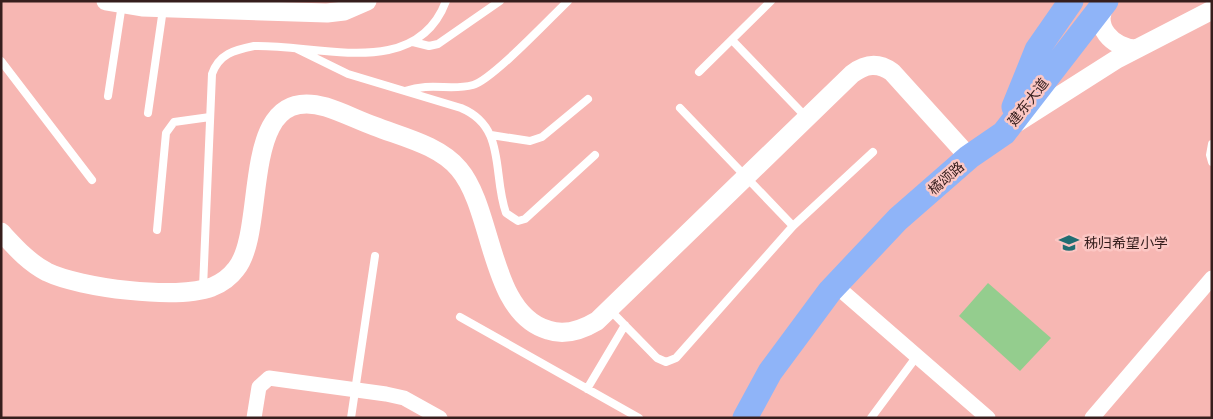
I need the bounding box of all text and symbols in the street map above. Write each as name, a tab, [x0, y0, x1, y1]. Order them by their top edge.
street label: 建东大道	[1004, 75, 1052, 129]
street label: 橘颂路	[925, 158, 967, 198]
school or university icon: 秭归希望小学	[1058, 232, 1080, 254]
place label: 秭归希望小学	[1084, 235, 1168, 251]

